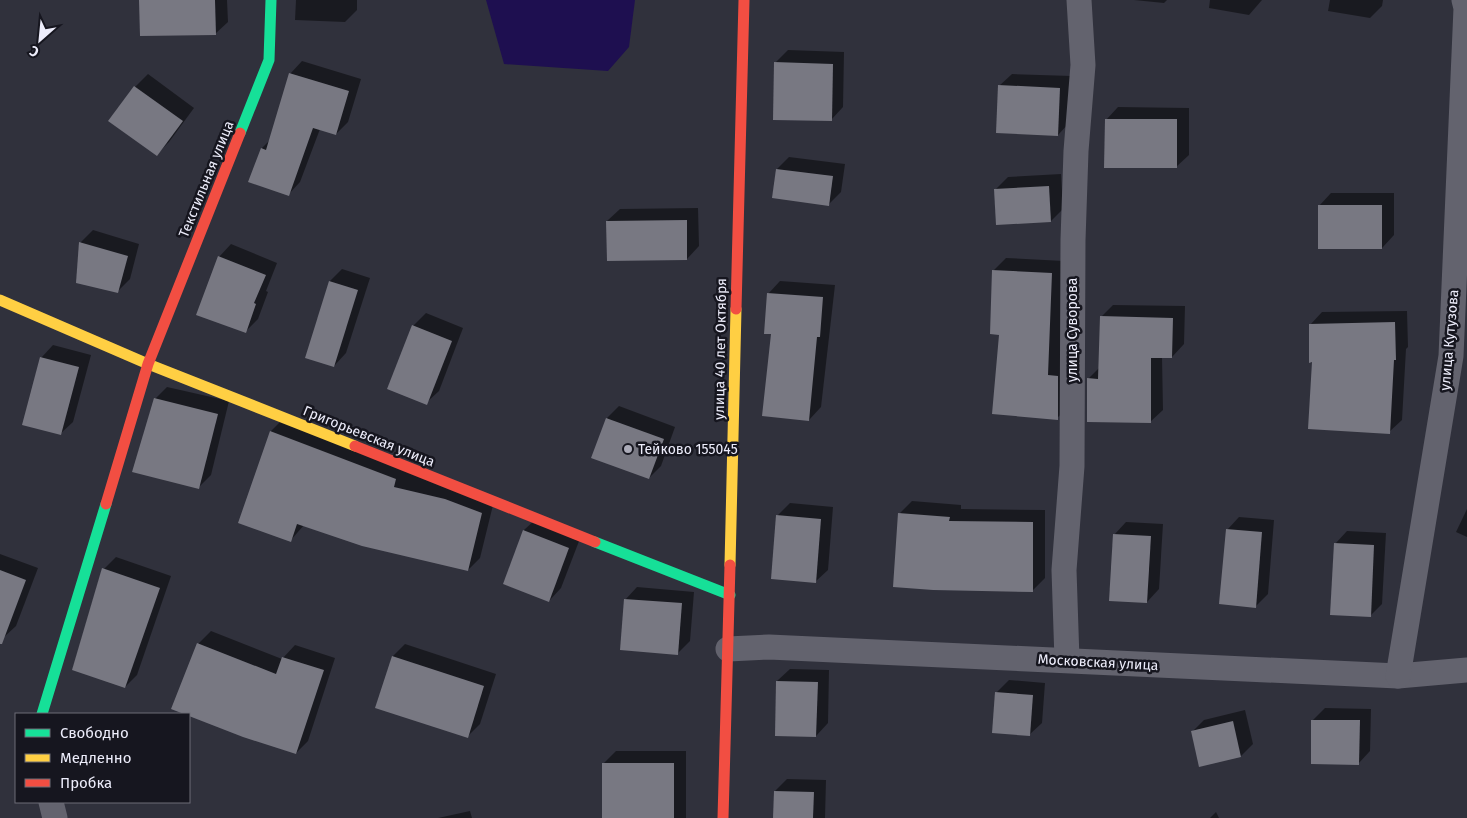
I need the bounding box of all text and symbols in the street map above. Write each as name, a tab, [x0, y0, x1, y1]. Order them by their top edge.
north arrow	[15, 15, 65, 65]
text: С	[27, 42, 42, 61]
street label: Текстильная улица	[175, 118, 238, 240]
street label: улица 40 лет Октября	[711, 278, 730, 420]
street label: улица Суворова	[1064, 278, 1081, 382]
street label: улица Кутузова	[1437, 289, 1462, 391]
street label: Григорьевская улица	[301, 402, 437, 471]
place label: Тейково 155045	[638, 441, 738, 458]
marker: Тейково 155045	[622, 443, 634, 455]
street label: Московская улица	[1037, 651, 1159, 674]
legend	[15, 713, 190, 803]
text: Свободно	[60, 724, 129, 742]
text: Медленно	[60, 749, 132, 767]
text: Пробка	[60, 774, 112, 792]

